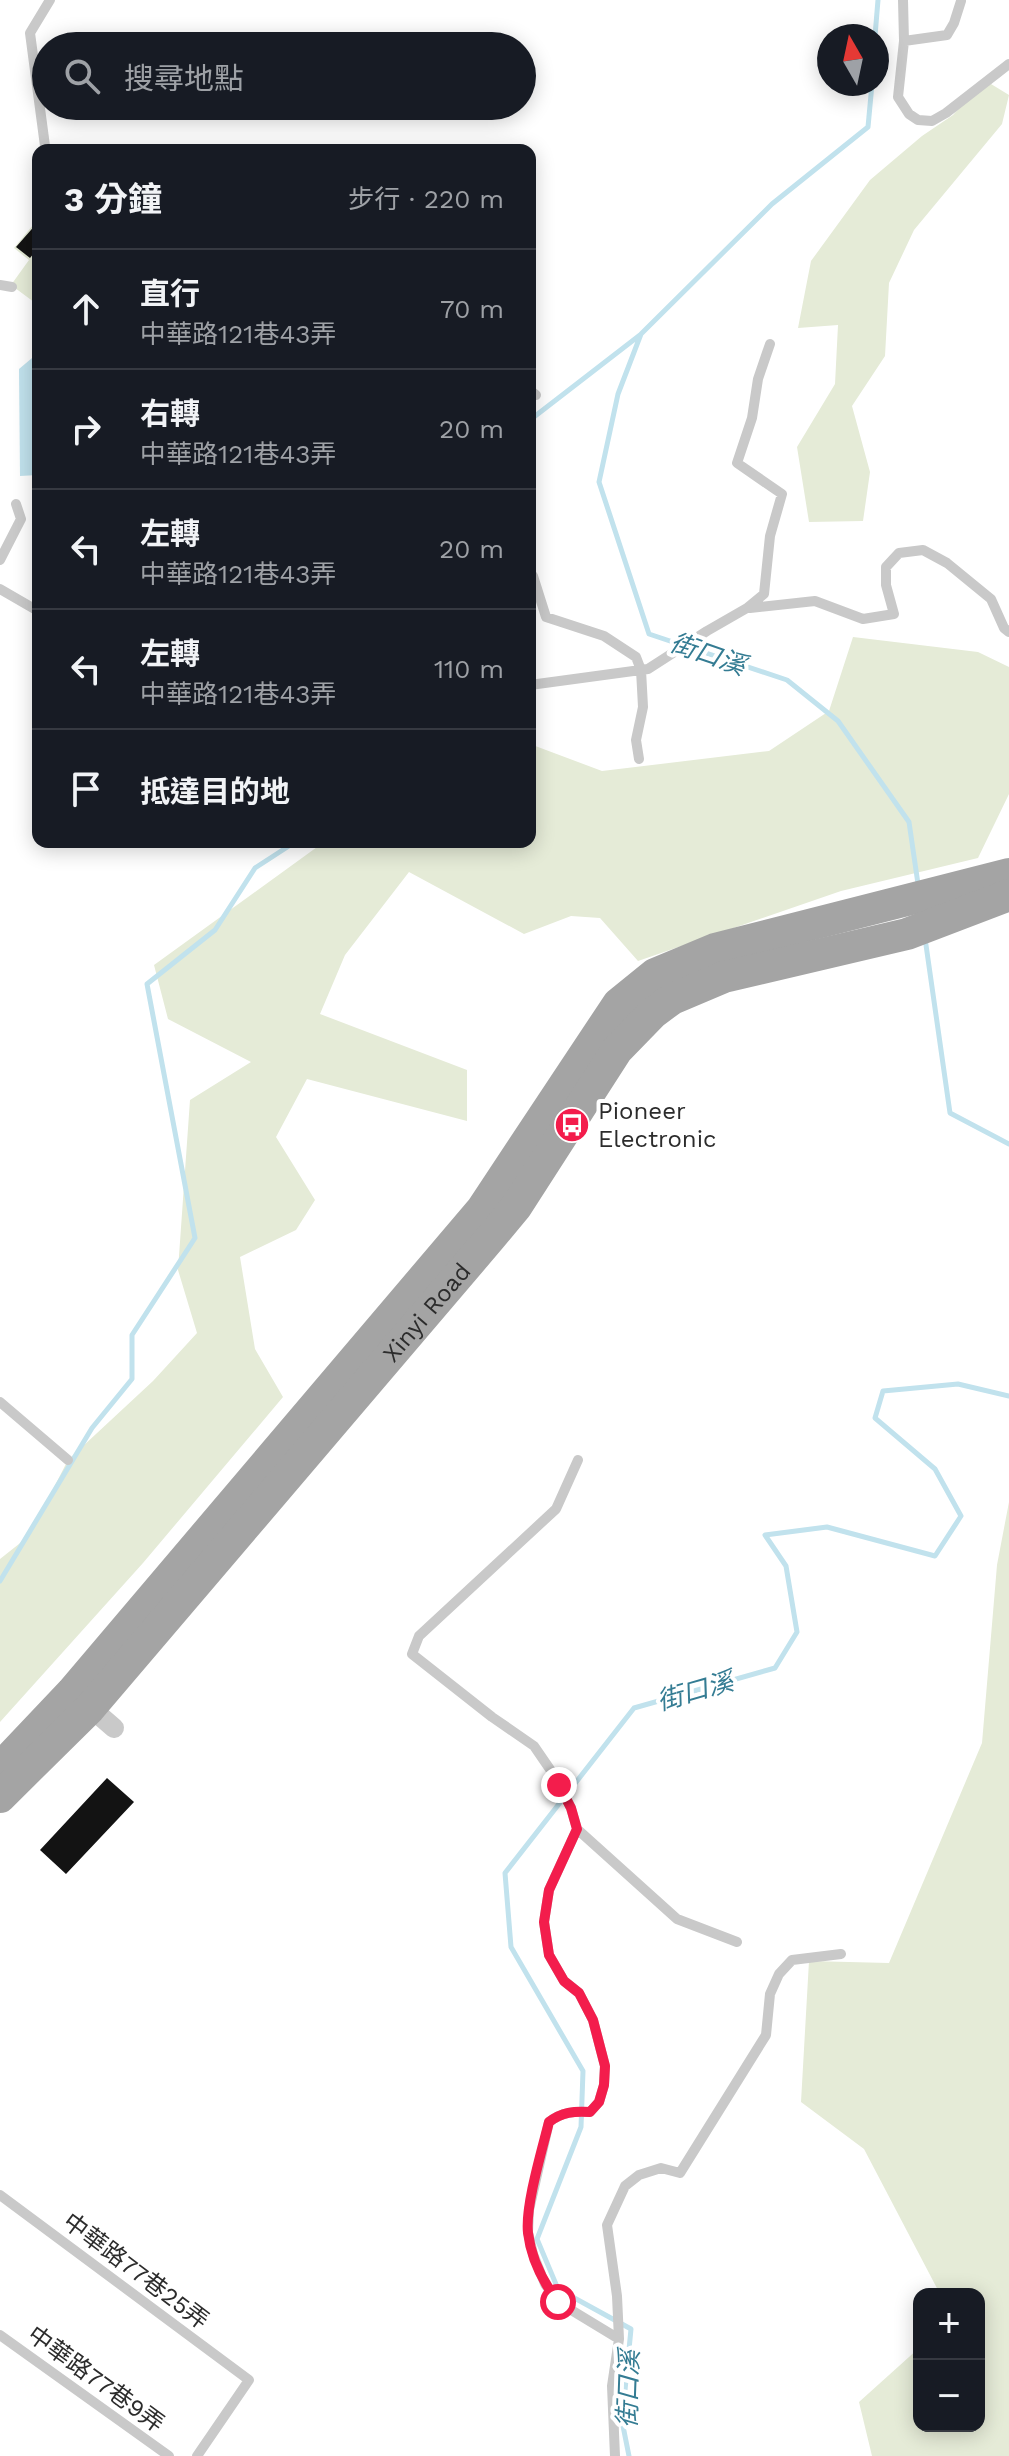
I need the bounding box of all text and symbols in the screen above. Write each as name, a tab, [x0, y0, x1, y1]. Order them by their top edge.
north arrow	[817, 24, 889, 96]
search box	[32, 32, 536, 120]
icon: search	[60, 54, 104, 98]
text: 搜尋地點	[124, 61, 244, 96]
text: 3 分鐘	[64, 179, 162, 219]
text: 步行 · 220 m	[348, 184, 504, 214]
text: 直行	[140, 276, 200, 311]
icon: ahead	[64, 287, 108, 331]
text: 70 m	[440, 294, 504, 324]
text: 中華路121巷43弄	[140, 319, 336, 349]
text: 右轉	[140, 396, 200, 431]
icon: right	[64, 407, 108, 451]
text: 20 m	[439, 414, 504, 444]
text: 中華路121巷43弄	[140, 439, 336, 469]
text: 左轉	[140, 516, 200, 551]
icon: left	[64, 527, 108, 571]
text: 20 m	[439, 534, 504, 564]
text: 中華路121巷43弄	[140, 559, 336, 589]
water label: 街口溪	[666, 627, 754, 682]
text: 左轉	[140, 636, 200, 671]
icon: left	[64, 647, 108, 691]
text: 110 m	[434, 654, 504, 684]
text: 中華路121巷43弄	[140, 679, 336, 709]
icon: arrive	[64, 767, 108, 811]
text: 抵達目的地	[140, 774, 290, 809]
place label: Pioneer Electronic	[598, 1097, 717, 1153]
bus stop icon: Pioneer Electronic	[553, 1106, 591, 1144]
street label: Xinyi Road	[377, 1257, 477, 1368]
water label: 街口溪	[653, 1665, 740, 1716]
route end	[541, 1767, 577, 1803]
street label: 中華路77巷25弄	[58, 2207, 214, 2335]
route start	[540, 2284, 576, 2320]
map controls	[913, 2288, 985, 2432]
button: +	[913, 2288, 985, 2360]
street label: 中華路77巷9弄	[22, 2320, 170, 2438]
water label: 街口溪	[612, 2346, 644, 2429]
button: −	[913, 2360, 985, 2432]

